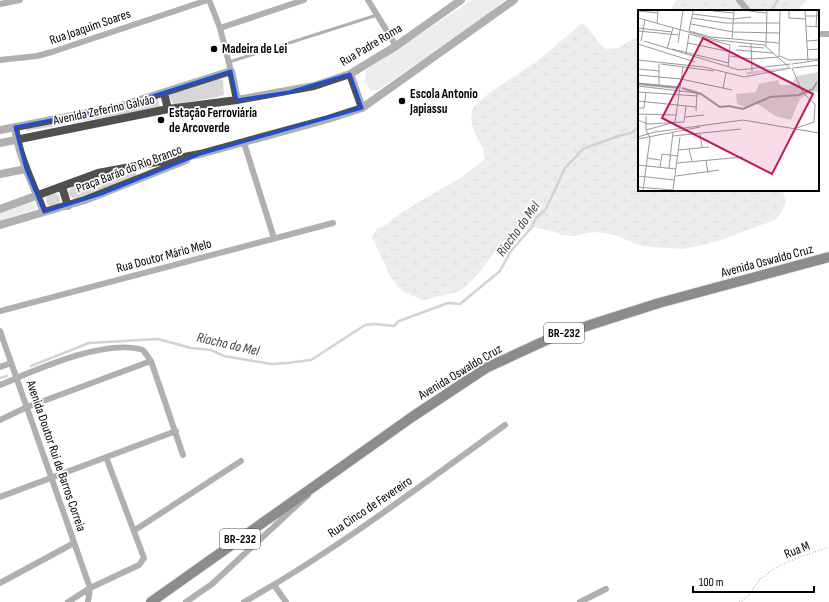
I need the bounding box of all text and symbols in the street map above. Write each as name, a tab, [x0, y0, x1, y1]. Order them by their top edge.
street label: Rua Joaquim Soares	[47, 6, 133, 48]
inset map	[638, 10, 819, 191]
street label: Rua Padre Roma	[337, 20, 405, 70]
place label: Madeira de Lei	[222, 41, 287, 57]
marker: Madeira de Lei	[209, 44, 219, 54]
place label: Escola Antonio Japiassu	[409, 86, 478, 117]
street label: Avenida Zeferino Galvão	[51, 91, 156, 129]
marker: Escola Antonio Japiassu	[397, 96, 407, 106]
place label: Estação Ferroviária de Arcoverde	[169, 105, 257, 136]
marker: Estação Ferroviária de Arcoverde	[156, 115, 166, 125]
street label: Praça Barão do Rio Branco	[74, 141, 184, 197]
water label: Riacho do Mel	[492, 198, 544, 260]
street label: Rua Doutor Mário Melo	[115, 236, 213, 276]
street label: Avenida Oswaldo Cruz	[718, 241, 815, 281]
road number: BR-232	[544, 323, 584, 343]
water label: Riacho do Mel	[195, 329, 261, 360]
street label: Avenida Oswaldo Cruz	[414, 341, 505, 404]
street label: Avenida Doutor Rui de Barros Correia	[22, 377, 89, 534]
street label: Rua Cinco de Fevereiro	[325, 473, 415, 541]
road number: BR-232	[220, 529, 260, 549]
street label: Rua M	[782, 538, 812, 562]
scale bar	[693, 568, 814, 594]
text: 100 m	[699, 575, 724, 590]

